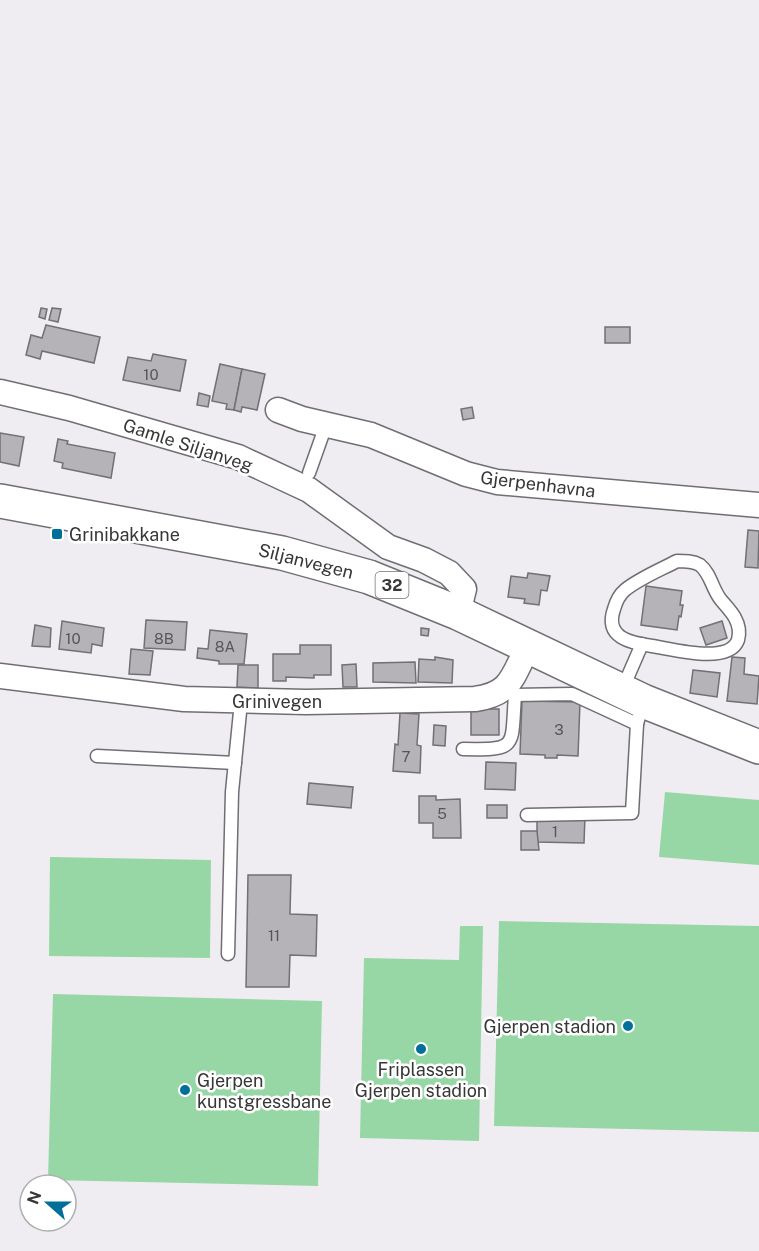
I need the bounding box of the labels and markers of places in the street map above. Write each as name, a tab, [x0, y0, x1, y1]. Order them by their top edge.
place label: Grinibakkane	[69, 524, 180, 545]
marker: Grinibakkane	[50, 527, 64, 541]
place label: Gjerpen stadion	[483, 1016, 616, 1037]
marker: Gjerpen stadion	[621, 1019, 635, 1033]
marker: Friplassen Gjerpen stadion	[414, 1042, 428, 1056]
place label: Friplassen Gjerpen stadion	[355, 1059, 487, 1101]
place label: Gjerpen kunstgressbane	[197, 1070, 331, 1112]
marker: Gjerpen kunstgressbane	[178, 1083, 192, 1097]

